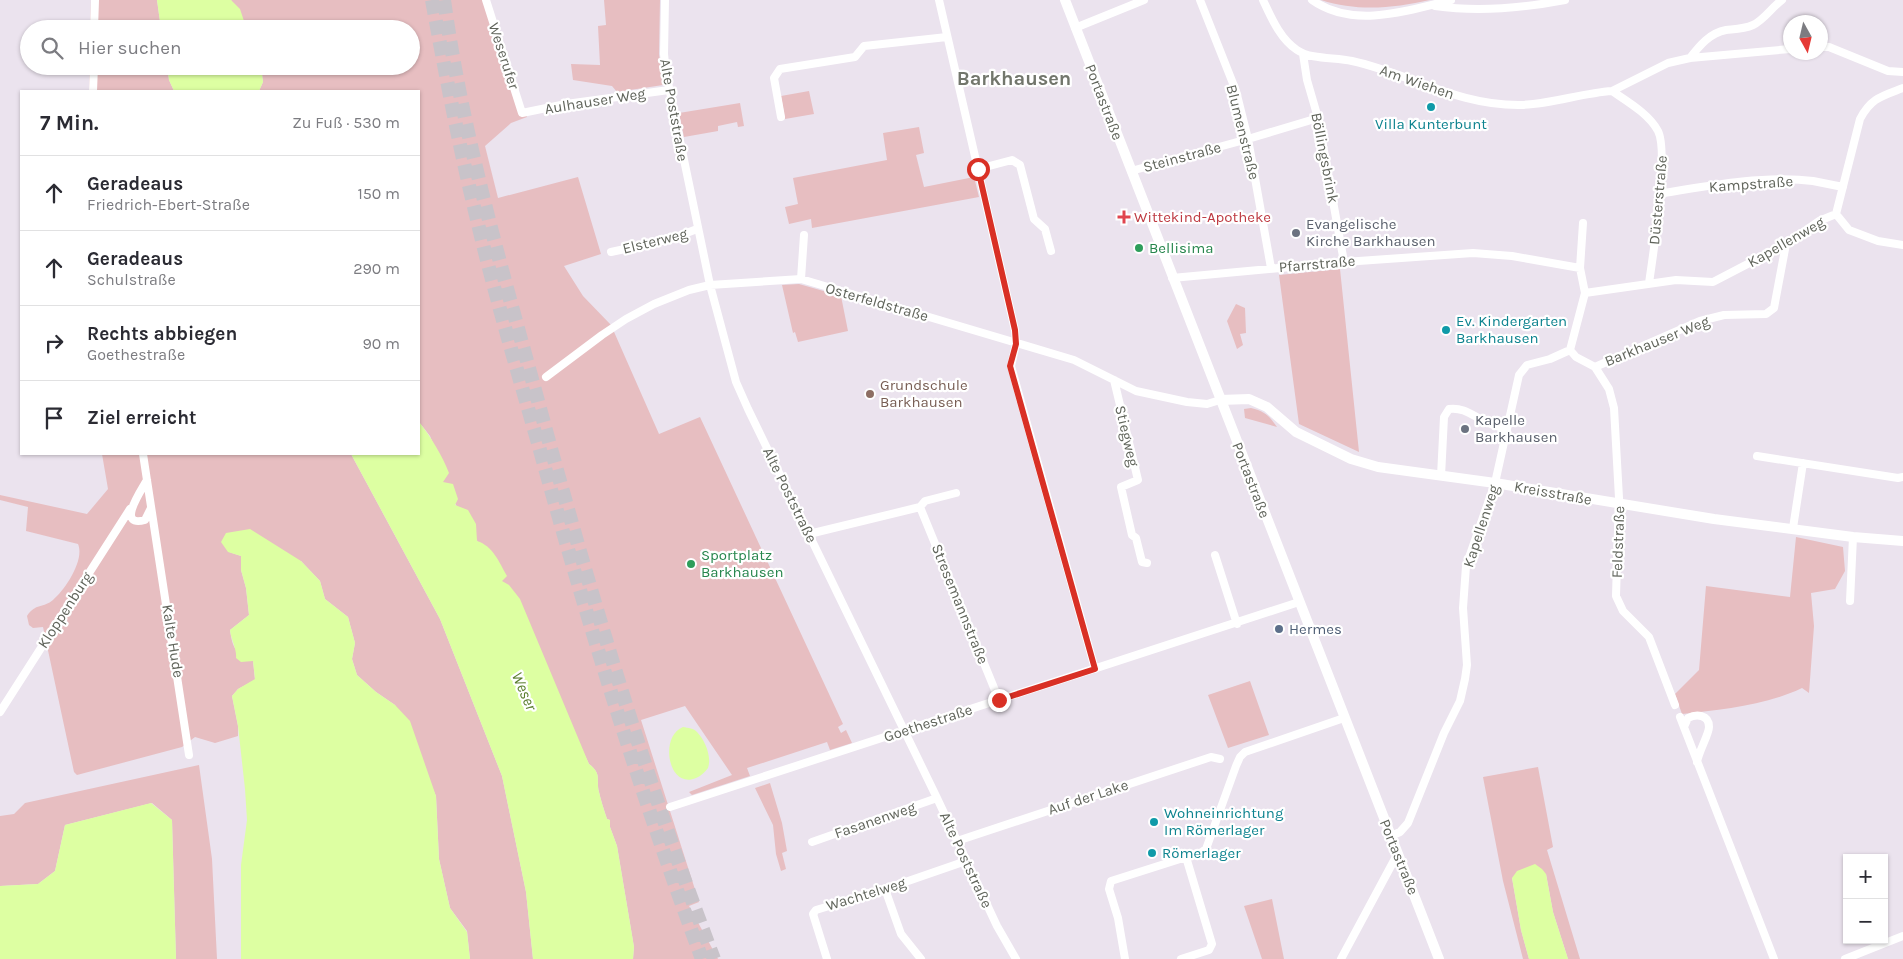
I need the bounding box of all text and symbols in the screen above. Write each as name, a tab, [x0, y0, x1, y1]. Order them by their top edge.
north arrow	[1783, 15, 1828, 60]
search box	[20, 20, 420, 75]
street label: Weserufer	[485, 20, 523, 92]
icon: search	[38, 34, 66, 62]
text: Hier suchen	[78, 37, 181, 59]
street label: Alte Poststraße	[656, 57, 692, 163]
street label: Portastraße	[1081, 61, 1127, 143]
street label: Am Wiehen	[1377, 61, 1457, 103]
district label: Barkhausen	[957, 67, 1071, 90]
street label: Blumenstraße	[1222, 83, 1264, 181]
street label: Aulhauser Weg	[543, 84, 647, 118]
marker: Villa Kunterbunt	[1425, 101, 1437, 113]
text: 7 Min.	[40, 111, 99, 135]
street label: Böllingsbrink	[1307, 111, 1343, 205]
text: Zu Fuß · 530 m	[292, 113, 400, 132]
place label: Villa Kunterbunt	[1375, 115, 1487, 133]
street label: Steinstraße	[1141, 138, 1223, 176]
street label: Düsterstraße	[1645, 155, 1671, 245]
route start	[967, 158, 990, 181]
street label: Kampstraße	[1708, 172, 1794, 196]
text: Geradeaus	[87, 173, 183, 195]
icon: ahead	[40, 179, 68, 207]
text: 150 m	[357, 184, 400, 203]
text: Friedrich-Ebert-Straße	[87, 195, 250, 214]
place label: Wittekind-Apotheke	[1134, 208, 1271, 226]
marker: Wittekind-Apotheke	[1118, 211, 1130, 223]
street label: Kapellenweg	[1744, 212, 1828, 271]
place label: Evangelische Kirche Barkhausen	[1306, 215, 1436, 250]
street label: Elsterweg	[621, 224, 690, 258]
marker: Evangelische Kirche Barkhausen	[1290, 227, 1302, 239]
place label: Bellisima	[1149, 239, 1214, 257]
marker: Bellisima	[1133, 242, 1145, 254]
text: Geradeaus	[87, 248, 183, 270]
street label: Pfarrstraße	[1278, 252, 1356, 276]
icon: ahead	[40, 254, 68, 282]
text: 290 m	[353, 259, 400, 278]
text: Schulstraße	[87, 270, 176, 289]
street label: Osterfeldstraße	[823, 279, 931, 325]
place label: Ev. Kindergarten Barkhausen	[1456, 312, 1567, 347]
street label: Barkhauser Weg	[1602, 312, 1713, 370]
text: Rechts abbiegen	[87, 323, 237, 345]
marker: Ev. Kindergarten Barkhausen	[1440, 324, 1452, 336]
icon: right	[40, 329, 68, 357]
text: 90 m	[362, 334, 400, 353]
text: Goethestraße	[87, 345, 185, 364]
place label: Grundschule Barkhausen	[880, 376, 968, 411]
marker: Grundschule Barkhausen	[864, 388, 876, 400]
icon: arrive	[40, 404, 68, 432]
street label: Stiegweg	[1111, 404, 1143, 469]
text: Ziel erreicht	[87, 407, 197, 429]
place label: Kapelle Barkhausen	[1475, 411, 1557, 446]
marker: Kapelle Barkhausen	[1459, 423, 1471, 435]
street label: Portastraße	[1228, 439, 1274, 521]
street label: Alte Poststraße	[759, 444, 821, 546]
street label: Kreisstraße	[1513, 477, 1593, 509]
street label: Kapellenweg	[1459, 482, 1503, 570]
street label: Feldstraße	[1608, 506, 1628, 578]
street label: Stresemannstraße	[928, 541, 992, 667]
place label: Sportplatz Barkhausen	[701, 546, 783, 581]
marker: Sportplatz Barkhausen	[685, 558, 697, 570]
street label: Kloppenburg	[34, 568, 97, 652]
street label: Kalte Hude	[158, 603, 188, 679]
place label: Hermes	[1289, 620, 1342, 638]
marker: Hermes	[1273, 623, 1285, 635]
water label: Weser	[508, 669, 541, 714]
route end	[988, 689, 1011, 712]
street label: Goethestraße	[881, 700, 975, 746]
street label: Auf der Lake	[1046, 776, 1130, 818]
street label: Fasanenweg	[832, 798, 918, 842]
place label: Wohneinrichtung Im Römerlager	[1164, 804, 1284, 839]
street label: Alte Poststraße	[936, 809, 996, 911]
marker: Wohneinrichtung Im Römerlager	[1148, 816, 1160, 828]
street label: Portastraße	[1376, 817, 1422, 897]
place label: Römerlager	[1162, 844, 1241, 862]
marker: Römerlager	[1146, 847, 1158, 859]
map controls	[1843, 854, 1888, 944]
button: +	[1843, 854, 1888, 899]
street label: Wachtelweg	[824, 873, 909, 915]
button: −	[1843, 899, 1888, 944]

